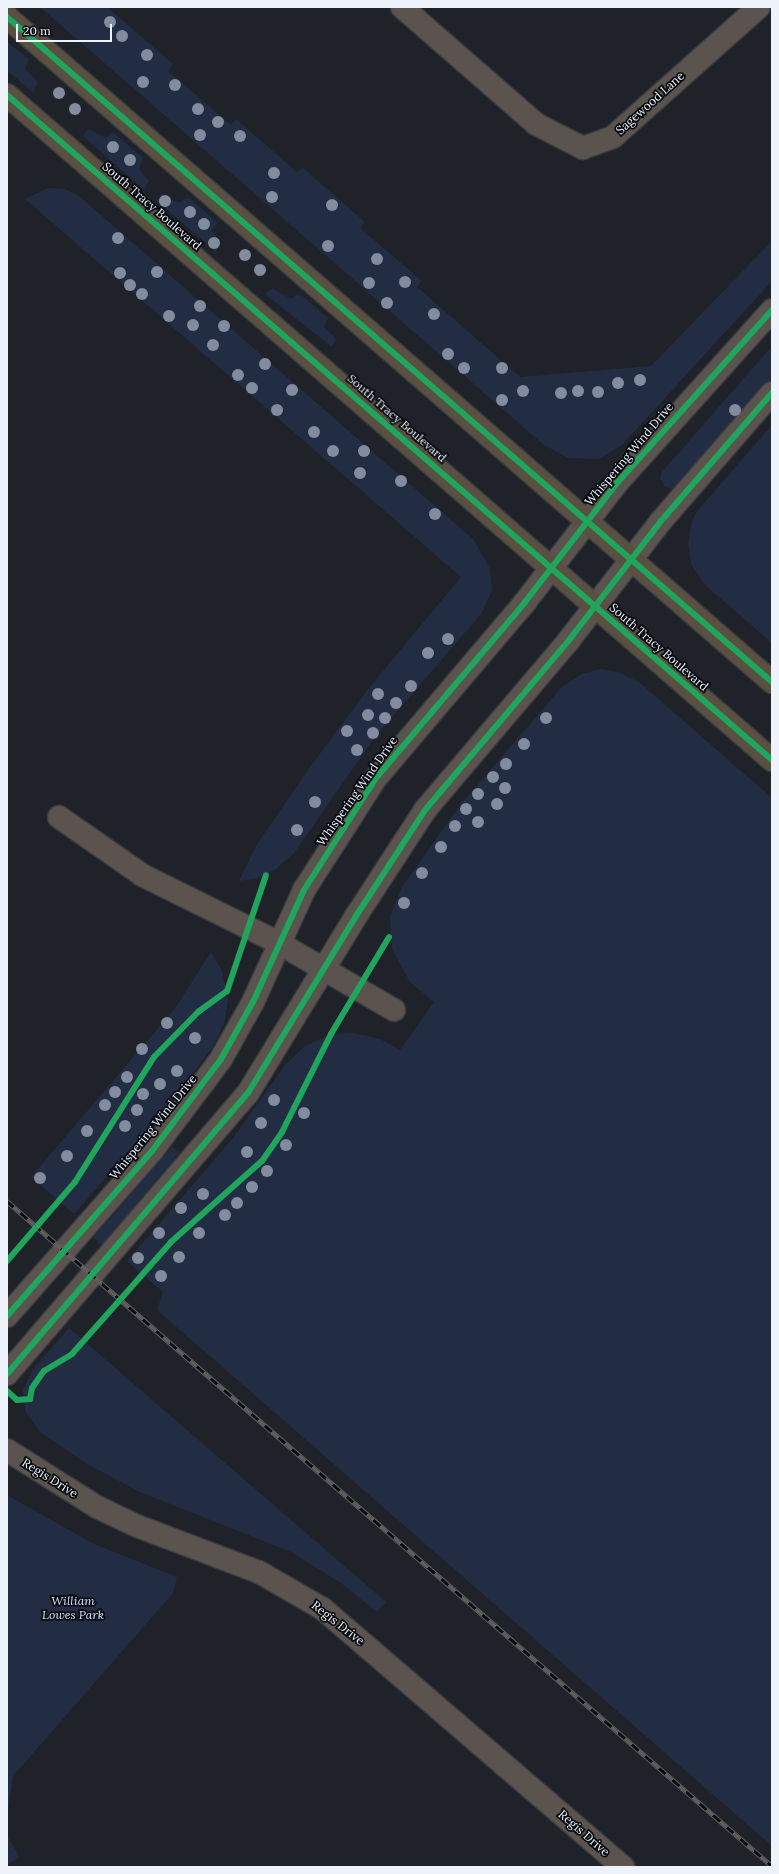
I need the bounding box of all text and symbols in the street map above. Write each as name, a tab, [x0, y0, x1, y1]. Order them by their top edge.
scale bar	[18, 16, 114, 42]
text: 20 m	[23, 23, 51, 38]
street label: Sagewood Lane	[613, 69, 687, 137]
street label: South Tracy Boulevard	[100, 159, 204, 253]
street label: South Tracy Boulevard	[345, 371, 449, 465]
street label: Whispering Wind Drive	[582, 399, 676, 509]
street label: South Tracy Boulevard	[607, 600, 711, 694]
street label: Whispering Wind Drive	[314, 733, 400, 849]
street label: Whispering Wind Drive	[106, 1072, 200, 1182]
street label: Regis Drive	[19, 1455, 81, 1501]
park label: William Lowes Park	[42, 1594, 104, 1622]
street label: Regis Drive	[309, 1598, 367, 1648]
street label: Regis Drive	[556, 1807, 612, 1859]

